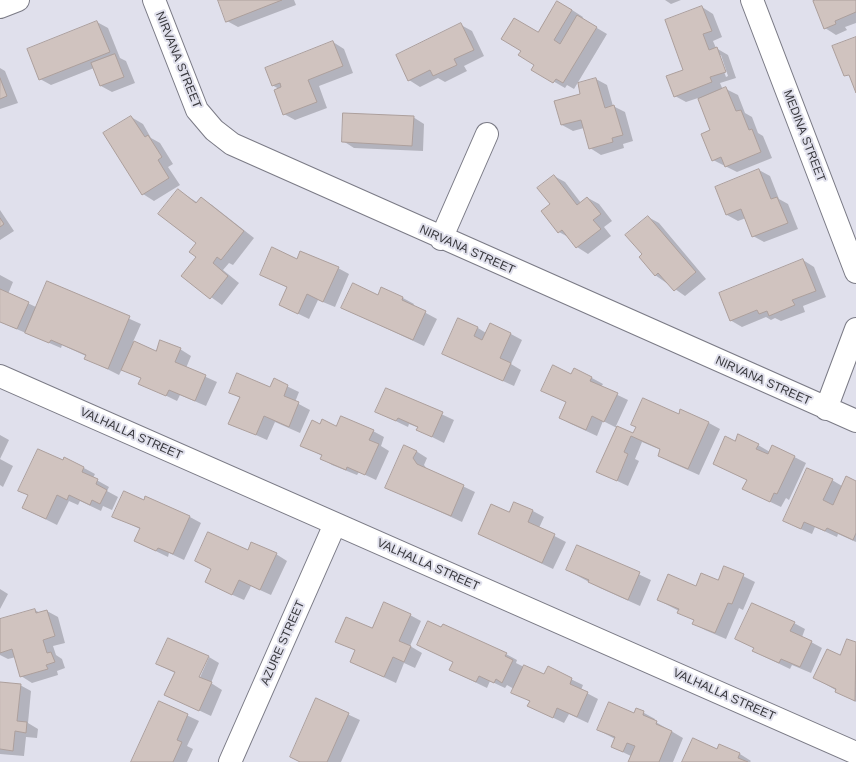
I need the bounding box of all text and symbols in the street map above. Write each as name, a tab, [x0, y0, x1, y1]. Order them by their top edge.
street label: NIRVANA STREET	[152, 10, 204, 110]
street label: MEDINA STREET	[780, 88, 828, 184]
street label: NIRVANA STREET	[417, 222, 517, 278]
street label: NIRVANA STREET	[713, 353, 813, 409]
street label: VALHALLA STREET	[78, 405, 184, 463]
street label: VALHALLA STREET	[375, 536, 481, 594]
street label: AZURE STREET	[258, 598, 308, 688]
street label: VALHALLA STREET	[671, 666, 777, 724]

